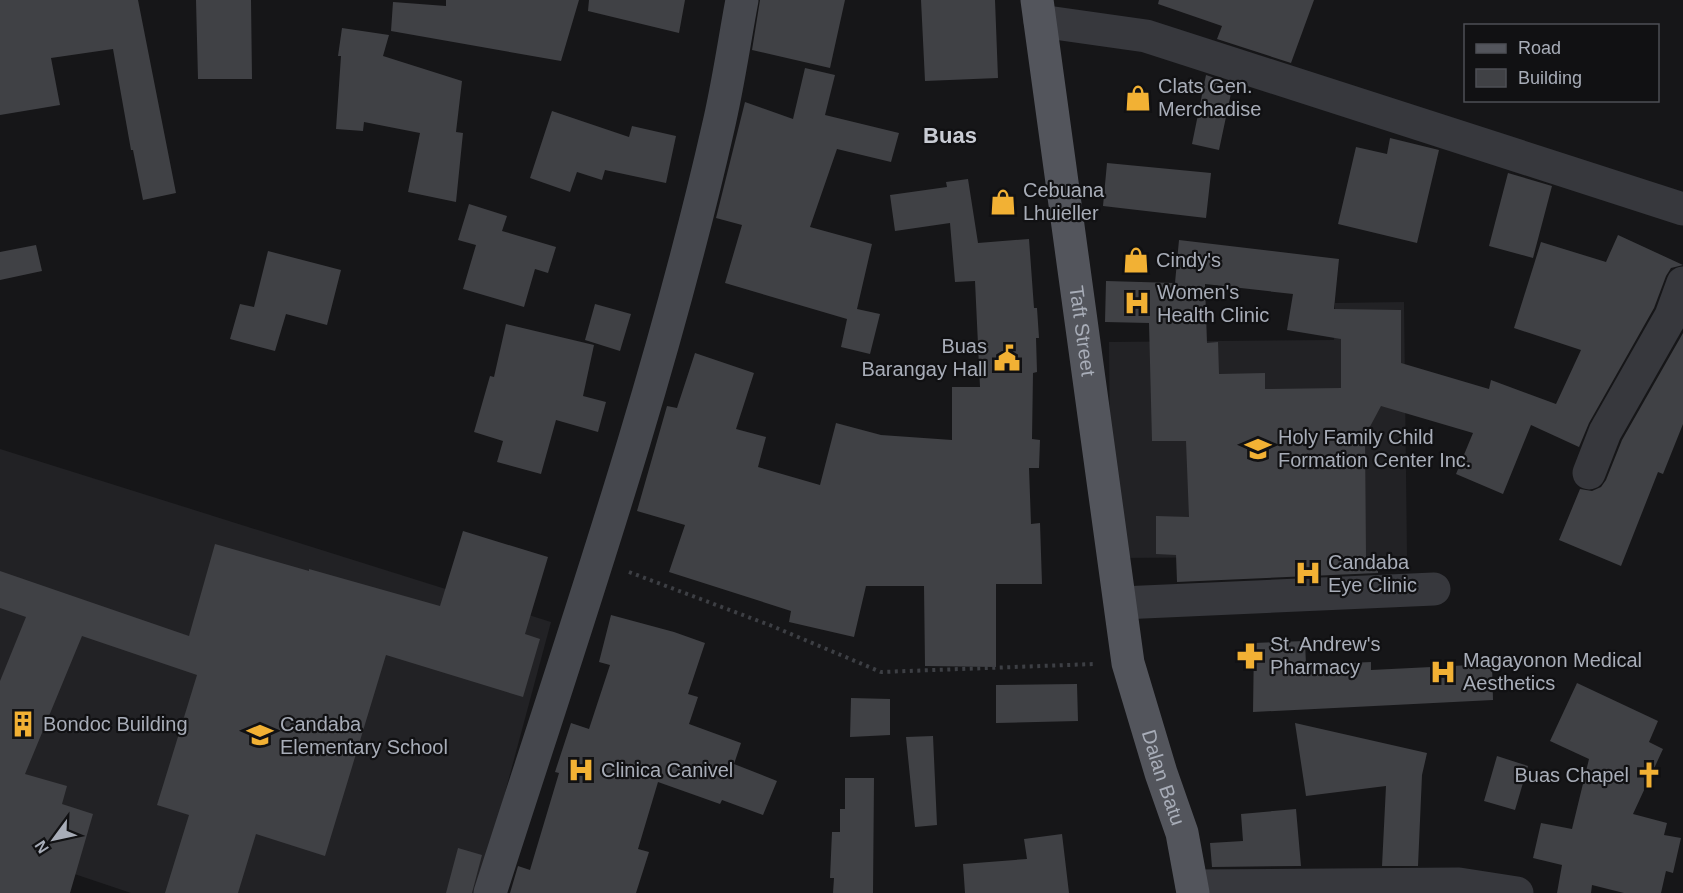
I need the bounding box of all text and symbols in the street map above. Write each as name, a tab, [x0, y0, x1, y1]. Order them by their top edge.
legend	[1464, 24, 1659, 102]
text: Road	[1518, 38, 1561, 58]
text: Building	[1518, 68, 1582, 88]
place label: Clats Gen. Merchadise	[1158, 75, 1261, 120]
shop icon: Clats Gen. Merchadise	[1123, 83, 1153, 113]
district label: Buas	[923, 123, 977, 148]
place label: Cebuana Lhuieller	[1023, 179, 1105, 224]
shop icon: Cebuana Lhuieller	[988, 187, 1018, 217]
shop icon: Cindy's	[1121, 245, 1151, 275]
place label: Cindy's	[1156, 249, 1221, 271]
place label: Women's Health Clinic	[1157, 281, 1269, 326]
street label: Taft Street	[1065, 284, 1100, 378]
hospital icon: Women's Health Clinic	[1122, 288, 1152, 318]
place label: Buas Barangay Hall	[861, 335, 987, 380]
public building icon: Buas Barangay Hall	[992, 343, 1022, 373]
place label: Holy Family Child Formation Center Inc.	[1278, 426, 1471, 471]
school or university icon: Holy Family Child Formation Center Inc.	[1243, 434, 1273, 464]
place label: Candaba Eye Clinic	[1328, 551, 1417, 596]
hospital icon: Candaba Eye Clinic	[1293, 558, 1323, 588]
place label: St. Andrew's Pharmacy	[1270, 633, 1381, 678]
pharmacy icon: St. Andrew's Pharmacy	[1235, 641, 1265, 671]
place label: Magayonon Medical Aesthetics	[1463, 649, 1642, 694]
hospital icon: Magayonon Medical Aesthetics	[1428, 657, 1458, 687]
building icon: Bondoc Building	[8, 709, 38, 739]
place label: Bondoc Building	[43, 713, 188, 735]
place label: Candaba Elementary School	[280, 713, 448, 758]
school or university icon: Candaba Elementary School	[245, 720, 275, 750]
street label: Dalan Batu	[1138, 727, 1189, 828]
hospital icon: Clinica Canivel	[566, 755, 596, 785]
place label: Clinica Canivel	[601, 759, 733, 781]
church icon: Buas Chapel	[1634, 760, 1664, 790]
place label: Buas Chapel	[1514, 764, 1629, 786]
north arrow	[24, 809, 84, 869]
text: N	[32, 837, 52, 856]

